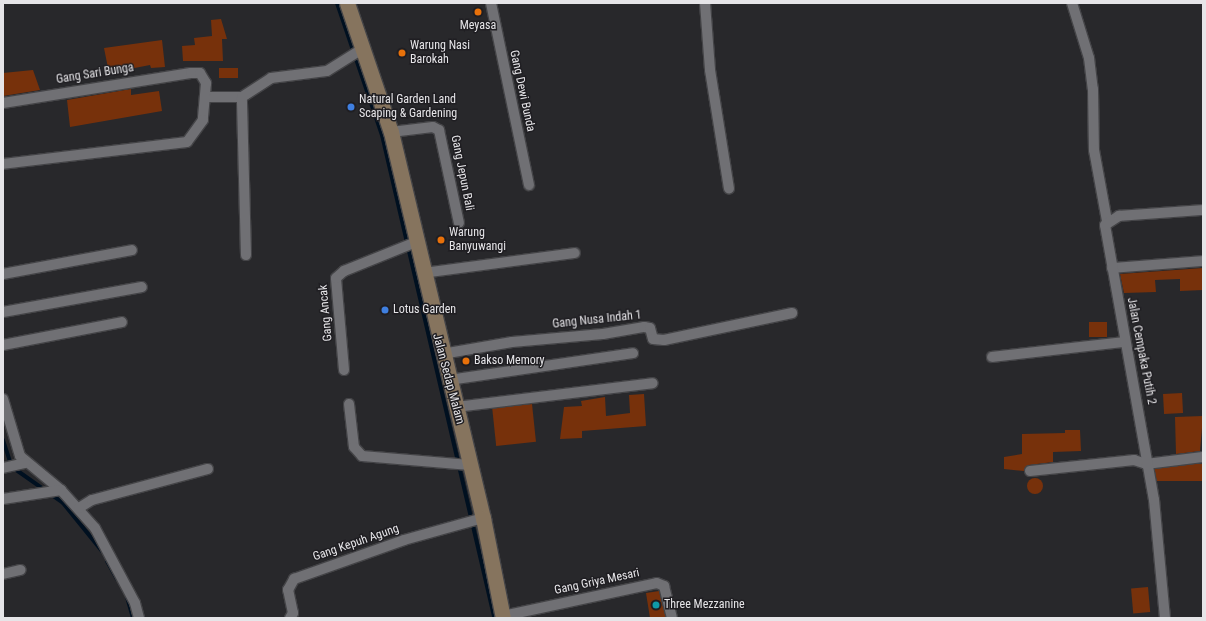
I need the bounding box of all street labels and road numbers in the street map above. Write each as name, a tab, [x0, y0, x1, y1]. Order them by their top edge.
street label: Gang Dewi Bunda	[506, 49, 538, 133]
street label: Gang Sari Bunga	[55, 61, 135, 87]
street label: Gang Jepun Bali	[448, 134, 476, 212]
street label: Gang Ancak	[316, 284, 336, 342]
street label: Jalan Cempaka Putih 2	[1124, 296, 1158, 406]
street label: Gang Nusa Indah 1	[552, 308, 642, 332]
street label: Jalan Sedap Malam	[429, 332, 467, 426]
street label: Gang Kepuh Agung	[311, 522, 401, 564]
street label: Gang Griya Mesari	[553, 566, 641, 598]

